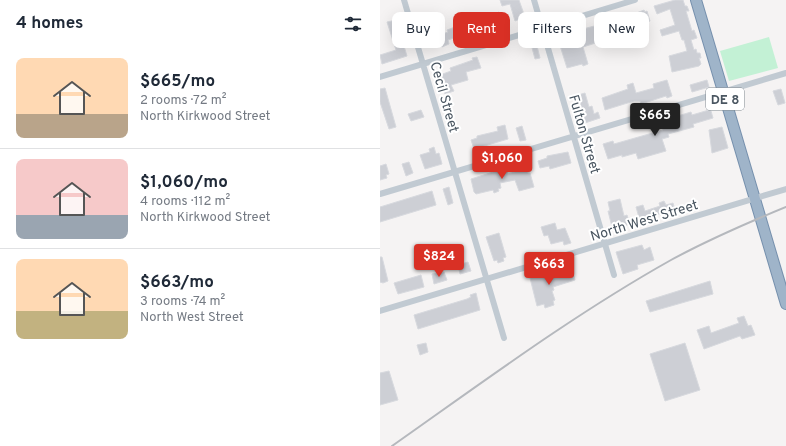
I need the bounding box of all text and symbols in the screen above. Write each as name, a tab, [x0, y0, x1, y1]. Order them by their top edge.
chip: Buy	[392, 12, 445, 48]
chip: Rent	[453, 12, 510, 48]
chip: Filters	[518, 12, 586, 48]
chip: New	[594, 12, 649, 48]
text: 4 homes	[16, 13, 83, 35]
icon: filters	[342, 13, 364, 35]
street label: Cecil Street	[425, 60, 462, 135]
text: $665/mo	[140, 71, 215, 93]
icon: home	[48, 74, 96, 122]
road number: DE 8	[706, 88, 744, 110]
text: 2 rooms · 72 m²	[140, 93, 226, 109]
street label: Fulton Street	[564, 93, 603, 176]
pin: $665	[631, 103, 679, 137]
text: $665	[639, 108, 671, 124]
text: North Kirkwood Street	[140, 109, 271, 125]
pin: $1,060	[469, 146, 535, 180]
text: $1,060	[481, 151, 523, 167]
text: $1,060/mo	[140, 172, 228, 194]
icon: home	[48, 175, 96, 223]
text: 4 rooms · 112 m²	[140, 194, 230, 210]
street label: North West Street	[589, 197, 700, 246]
text: North Kirkwood Street	[140, 210, 271, 226]
pin: $824	[415, 244, 463, 278]
text: $824	[423, 249, 455, 265]
pin: $663	[525, 252, 573, 286]
text: $663	[533, 257, 565, 273]
text: $663/mo	[140, 272, 214, 294]
icon: home	[48, 275, 96, 323]
text: 3 rooms · 74 m²	[140, 294, 225, 310]
text: North West Street	[140, 310, 244, 326]

